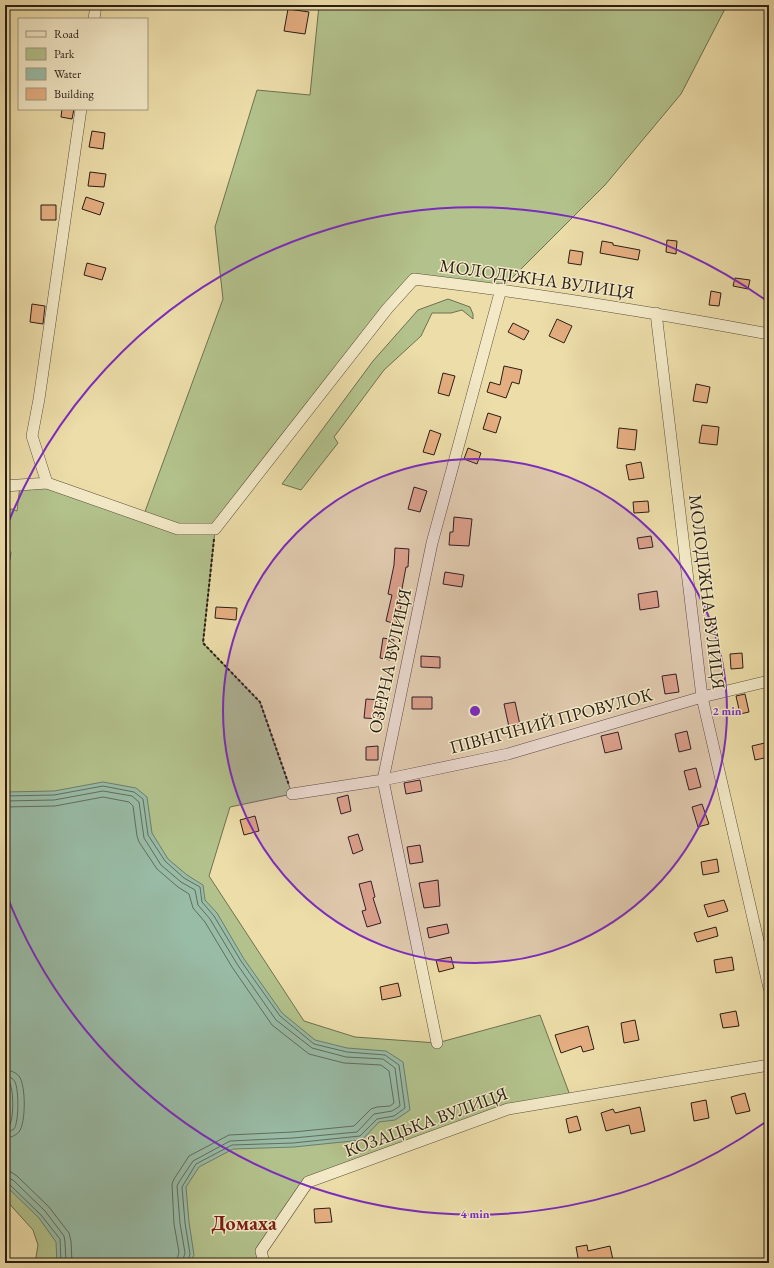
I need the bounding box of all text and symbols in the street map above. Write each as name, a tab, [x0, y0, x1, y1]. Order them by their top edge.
legend	[18, 18, 148, 110]
text: Road	[54, 26, 80, 42]
text: Park	[54, 46, 75, 62]
text: Water	[54, 66, 81, 82]
text: Building	[54, 86, 95, 102]
street label: МОЛОДІЖНА ВУЛИЦЯ	[438, 253, 636, 304]
street label: МОЛОДІЖНА ВУЛИЦЯ	[684, 493, 731, 691]
street label: ОЗЕРНА ВУЛИЦЯ	[363, 586, 416, 735]
street label: ПІВНІЧНИЙ ПРОВУЛОК	[447, 682, 655, 759]
text: 2 min	[712, 703, 742, 719]
centre of rings	[468, 704, 482, 718]
street label: КОЗАЦЬКА ВУЛИЦЯ	[341, 1081, 511, 1162]
text: 4 min	[460, 1206, 490, 1222]
district label: Домаха	[211, 1210, 277, 1236]

